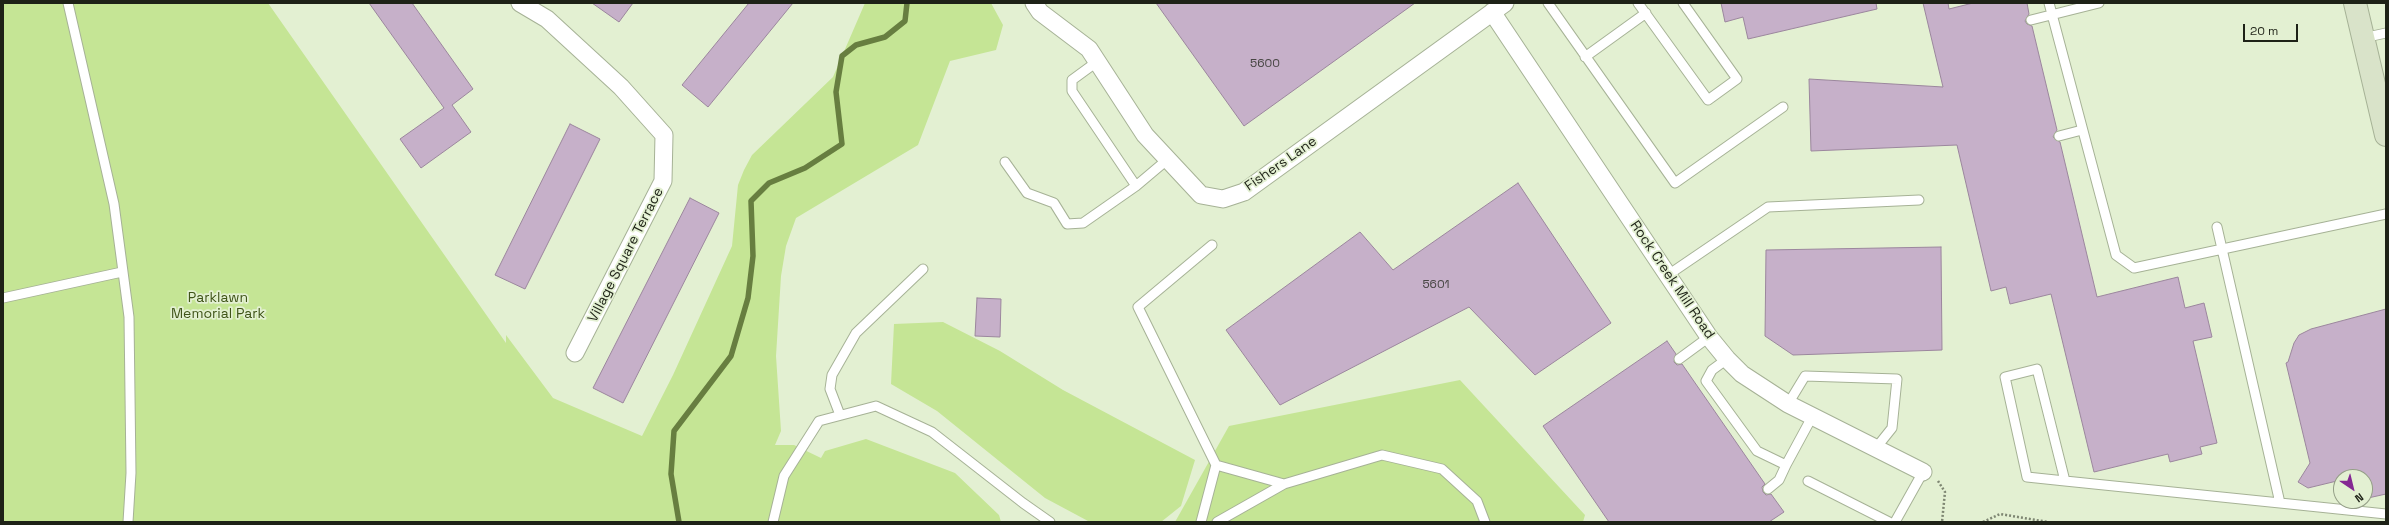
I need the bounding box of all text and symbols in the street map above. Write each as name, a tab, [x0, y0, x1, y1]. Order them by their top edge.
scale bar	[2245, 16, 2300, 42]
text: 20 m	[2250, 23, 2278, 39]
house number: 5600	[1250, 57, 1280, 71]
street label: Fishers Lane	[1242, 133, 1320, 195]
street label: Village Square Terrace	[585, 185, 667, 325]
street label: Rock Creek Mill Road	[1626, 218, 1718, 342]
house number: 5601	[1422, 278, 1450, 292]
park label: Parklawn Memorial Park	[171, 290, 265, 322]
north arrow	[2333, 469, 2373, 509]
text: N	[2352, 490, 2366, 506]

